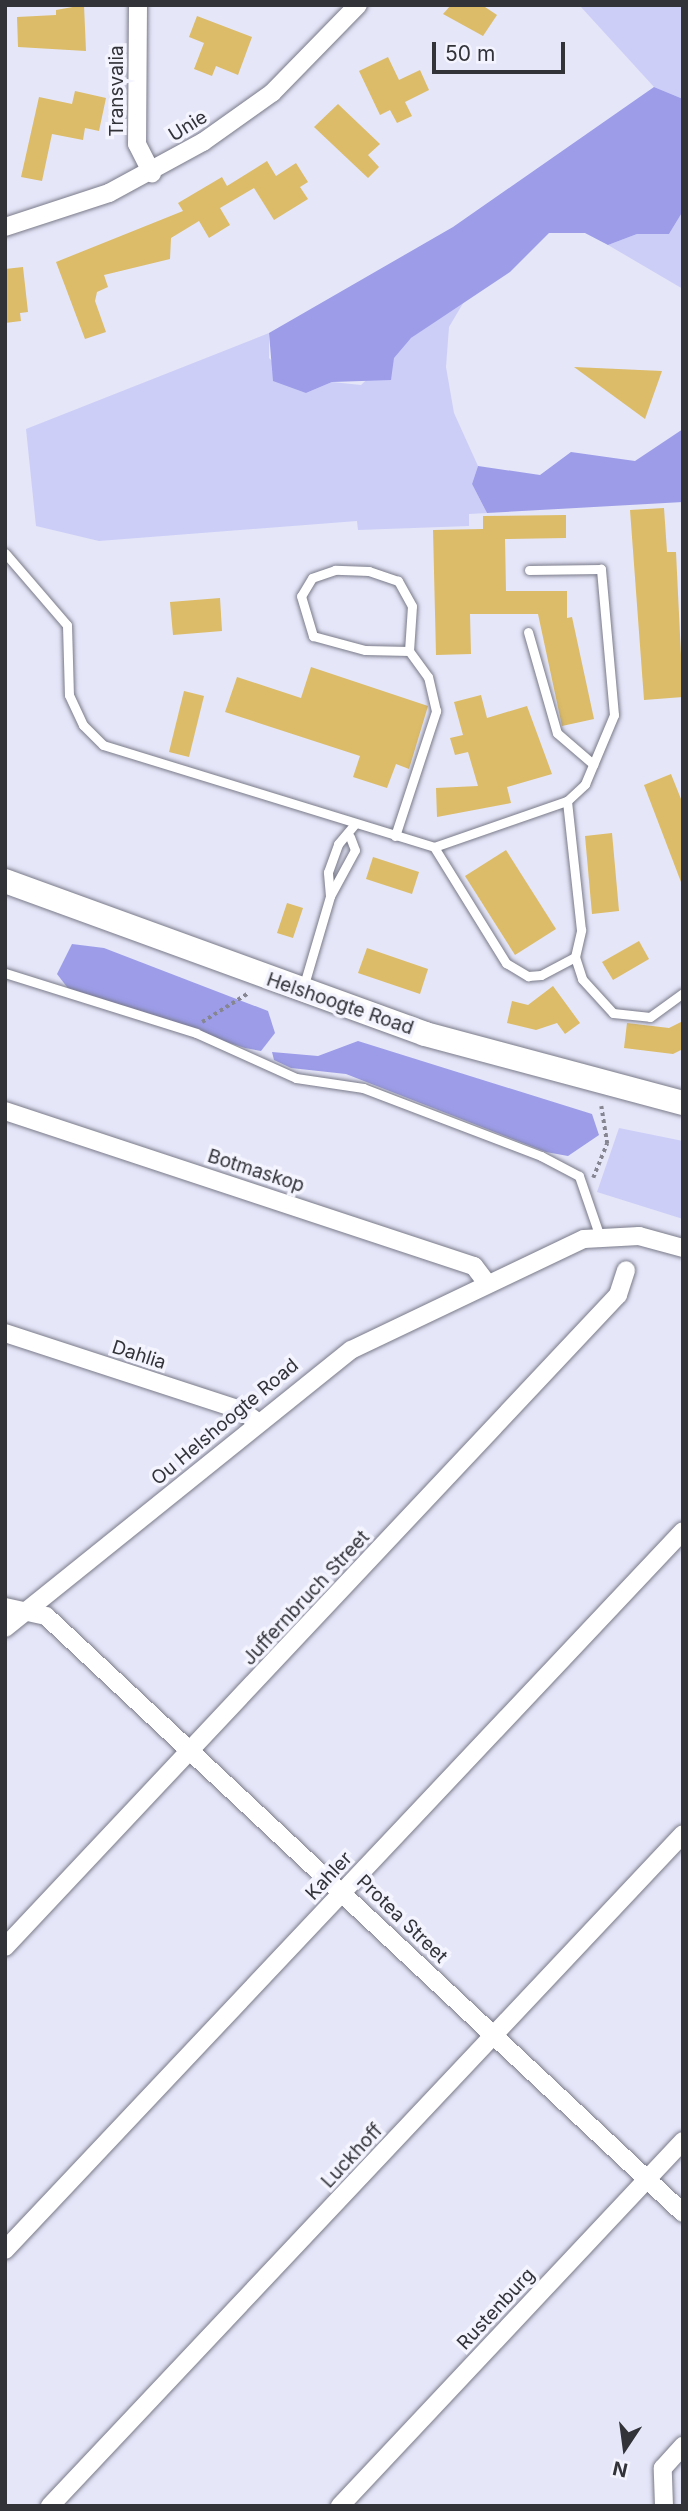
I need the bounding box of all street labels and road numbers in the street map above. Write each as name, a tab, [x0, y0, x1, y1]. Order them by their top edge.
street label: Transvalia	[106, 45, 128, 137]
street label: Unie	[165, 105, 211, 147]
street label: Helshoogte Road	[264, 968, 416, 1040]
street label: Botmaskop	[205, 1145, 307, 1197]
street label: Dahlia	[109, 1336, 169, 1374]
street label: Ou Helshoogte Road	[147, 1354, 303, 1490]
street label: Juffernbruch Street	[238, 1526, 374, 1670]
street label: Kahler	[301, 1847, 357, 1905]
street label: Protea Street	[352, 1870, 452, 1968]
street label: Luckhoff	[317, 2119, 387, 2193]
street label: Rustenburg	[452, 2263, 540, 2355]

